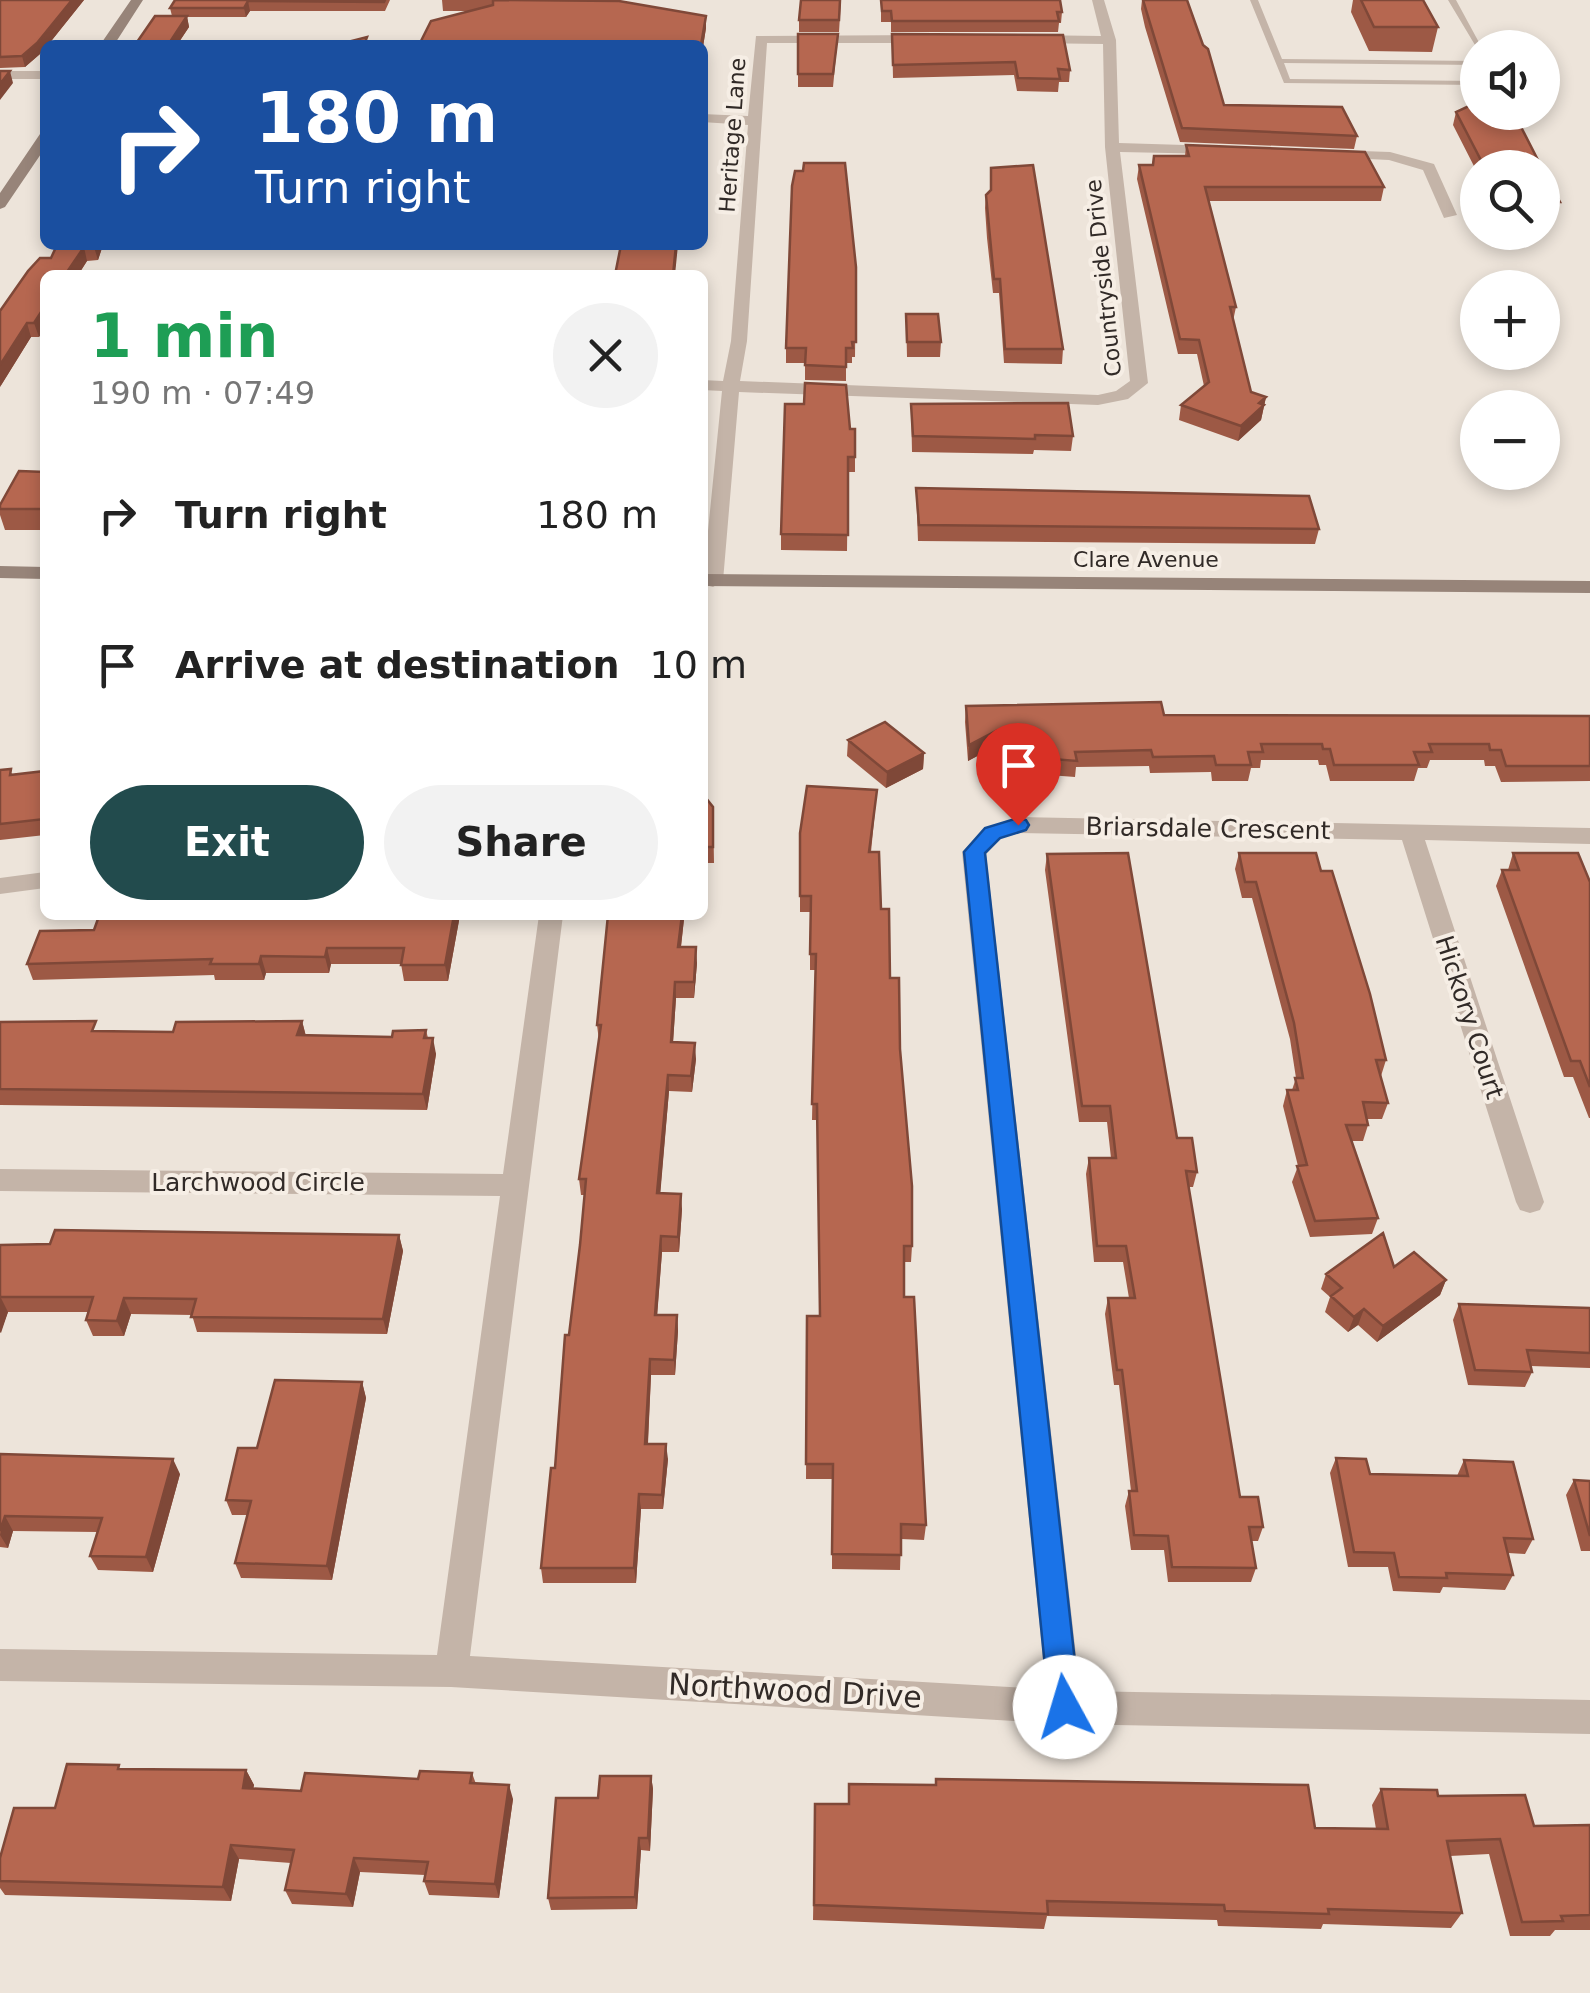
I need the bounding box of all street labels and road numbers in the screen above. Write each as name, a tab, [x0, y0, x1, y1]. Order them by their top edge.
street label: Heritage Lane	[715, 57, 750, 213]
street label: Countryside Drive	[1081, 178, 1126, 378]
street label: Clare Avenue	[1073, 547, 1219, 572]
street label: Briarsdale Crescent	[1085, 812, 1331, 845]
street label: Hickory Court	[1429, 932, 1510, 1103]
street label: Larchwood Circle	[151, 1168, 365, 1197]
street label: Northwood Drive	[667, 1666, 923, 1715]

